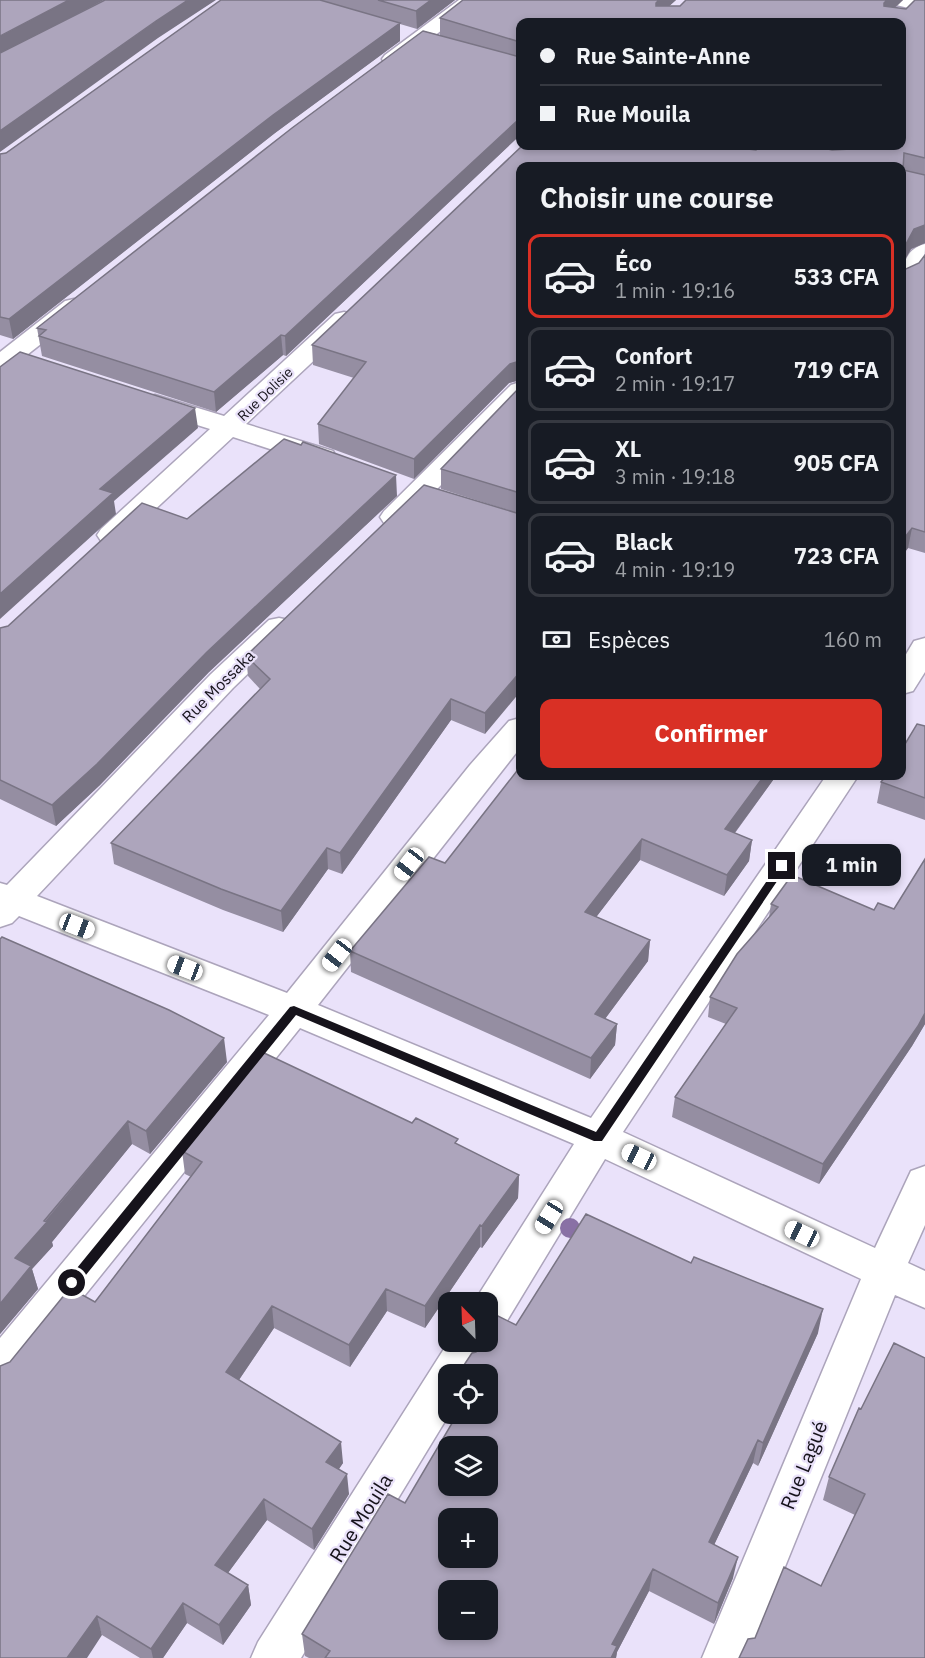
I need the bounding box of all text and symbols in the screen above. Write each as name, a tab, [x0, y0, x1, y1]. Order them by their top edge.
text: Rue Sainte-Anne	[576, 41, 750, 70]
text: Rue Mouila	[576, 99, 691, 128]
text: Choisir une course	[540, 180, 774, 215]
text: Éco	[615, 248, 652, 277]
icon: car	[543, 249, 597, 303]
text: 533 CFA	[794, 262, 879, 291]
text: 1 min · 19:16	[615, 277, 735, 304]
text: Confort	[615, 341, 693, 370]
icon: car	[543, 342, 597, 396]
text: 719 CFA	[794, 355, 879, 384]
street label: Rue Dolisie	[233, 363, 297, 425]
text: 2 min · 19:17	[615, 370, 735, 397]
text: XL	[615, 434, 641, 463]
icon: car	[543, 435, 597, 489]
text: 905 CFA	[794, 448, 879, 477]
text: 3 min · 19:18	[615, 463, 735, 490]
text: Black	[615, 527, 673, 556]
icon: car	[543, 528, 597, 582]
text: 723 CFA	[794, 541, 879, 570]
text: 4 min · 19:19	[615, 556, 735, 583]
icon: cash	[540, 623, 573, 656]
text: Espèces	[588, 625, 670, 654]
text: 160 m	[824, 626, 882, 653]
street label: Rue Mossaka	[177, 645, 259, 727]
button: Confirmer	[540, 699, 882, 768]
car	[391, 844, 427, 884]
callout: 1 min	[803, 845, 902, 887]
text: 1 min	[825, 851, 878, 878]
route end	[768, 852, 795, 879]
car	[57, 911, 97, 941]
car	[319, 935, 355, 975]
car	[165, 953, 205, 983]
car	[619, 1141, 659, 1173]
car	[532, 1197, 566, 1237]
car	[782, 1218, 822, 1250]
route start	[58, 1269, 85, 1296]
north arrow	[438, 1292, 498, 1352]
map controls	[438, 1292, 498, 1640]
button: locate	[438, 1364, 498, 1424]
street label: Rue Lagué	[774, 1416, 834, 1513]
button: layers	[438, 1436, 498, 1496]
street label: Rue Mouila	[323, 1468, 399, 1567]
button: +	[438, 1508, 498, 1568]
button: −	[438, 1580, 498, 1640]

